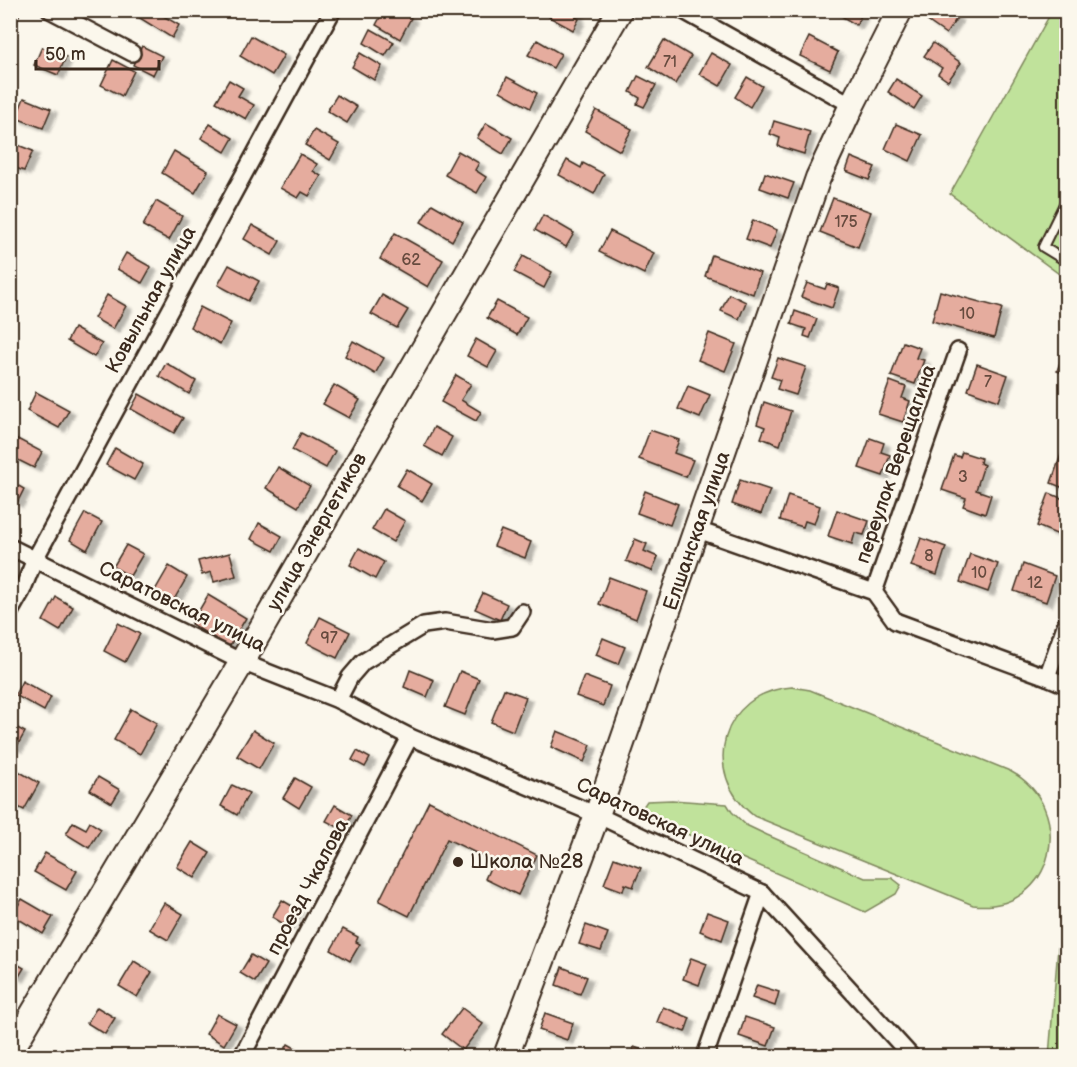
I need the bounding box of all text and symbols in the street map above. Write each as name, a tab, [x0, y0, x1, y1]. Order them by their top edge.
scale bar	[36, 33, 159, 71]
text: 50 m	[45, 44, 86, 65]
house number: 71	[663, 53, 677, 72]
house number: 175	[834, 213, 858, 232]
street label: Ковыльная улица	[101, 222, 201, 378]
house number: 62	[401, 251, 421, 270]
house number: 10	[959, 305, 975, 324]
street label: переулок Верещагина	[851, 361, 941, 567]
house number: 7	[984, 373, 992, 392]
street label: улица Энергетиков	[262, 448, 372, 615]
street label: Елшанская улица	[659, 448, 736, 614]
house number: 3	[958, 468, 968, 487]
house number: 8	[924, 547, 934, 566]
street label: Саратовская улица	[95, 556, 269, 658]
house number: 10	[971, 564, 987, 583]
house number: 12	[1027, 574, 1043, 593]
house number: 97	[320, 629, 338, 648]
street label: Саратовская улица	[572, 773, 748, 871]
street label: проезд Чкалова	[262, 814, 354, 959]
place label: Школа №28	[470, 850, 583, 874]
marker: Школа №28	[451, 855, 465, 869]

